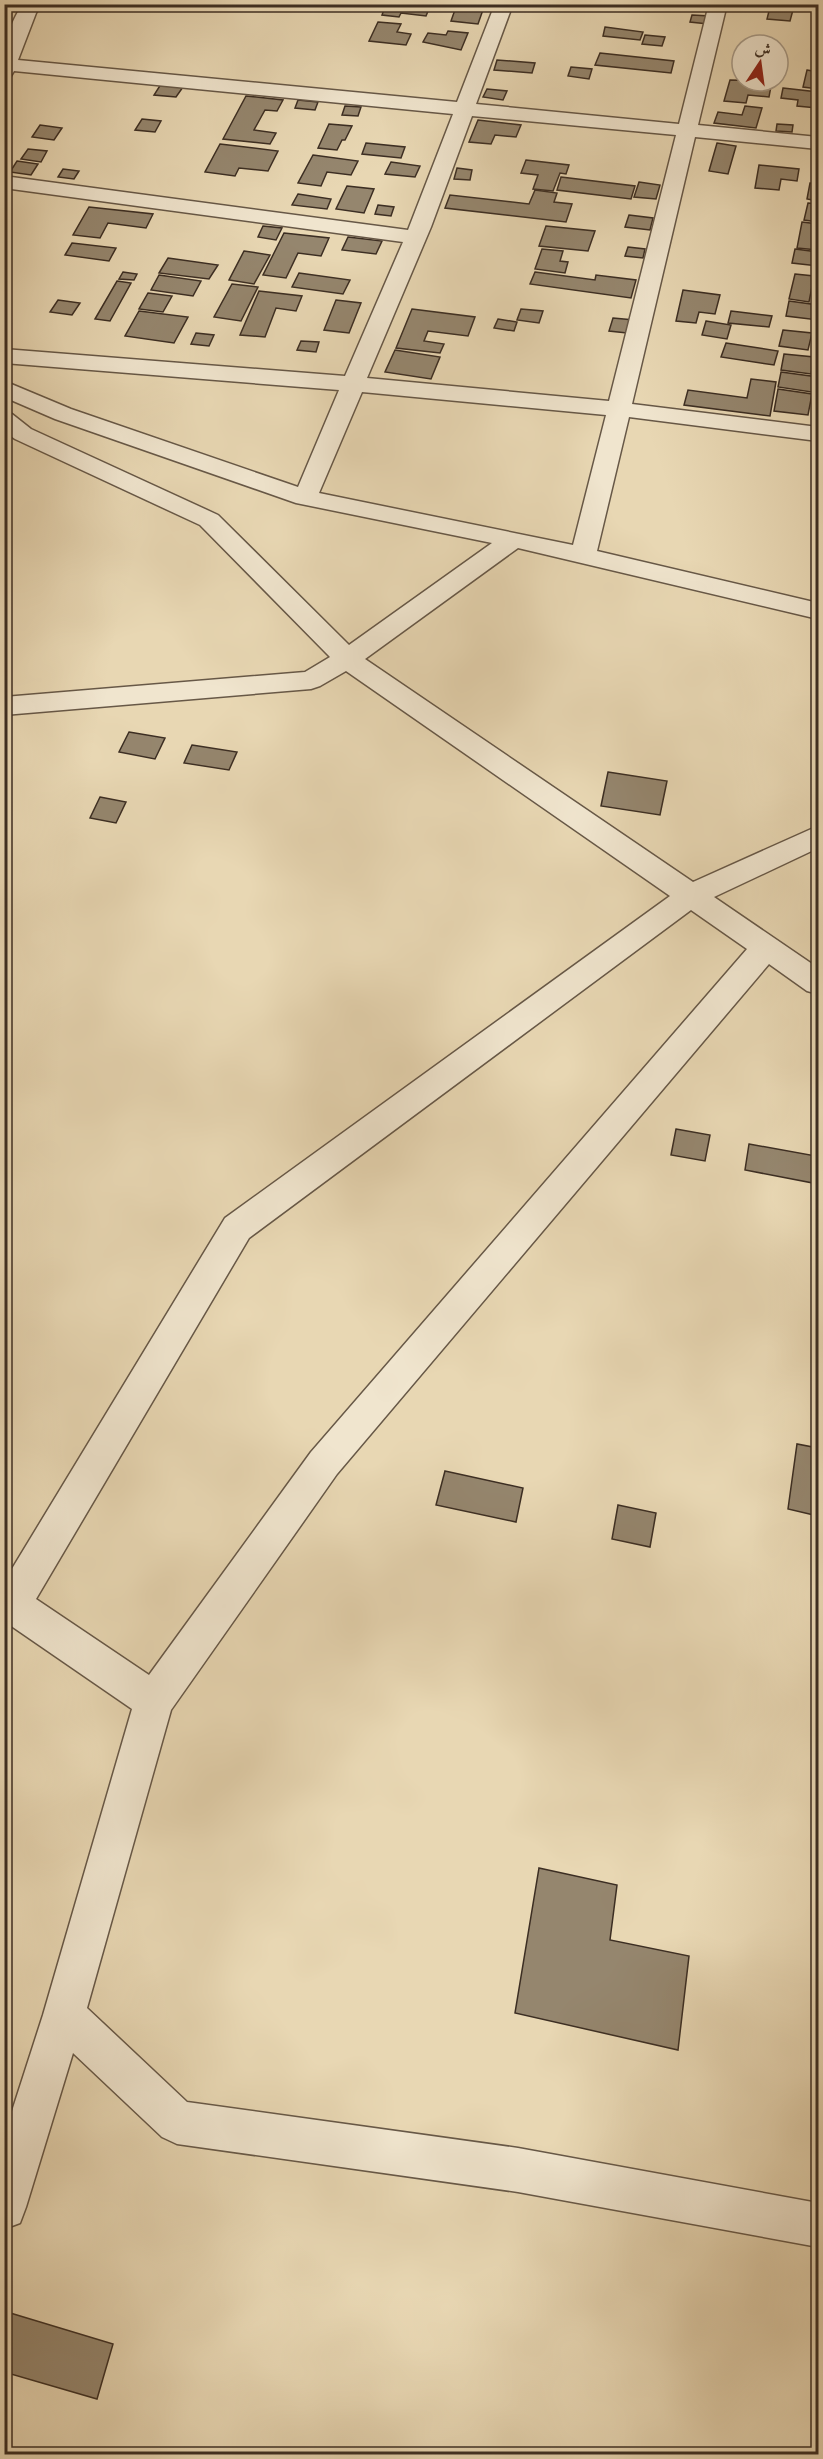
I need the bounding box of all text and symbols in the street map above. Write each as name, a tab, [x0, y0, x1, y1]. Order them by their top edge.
north arrow	[730, 33, 790, 93]
text: ش	[753, 38, 773, 61]

